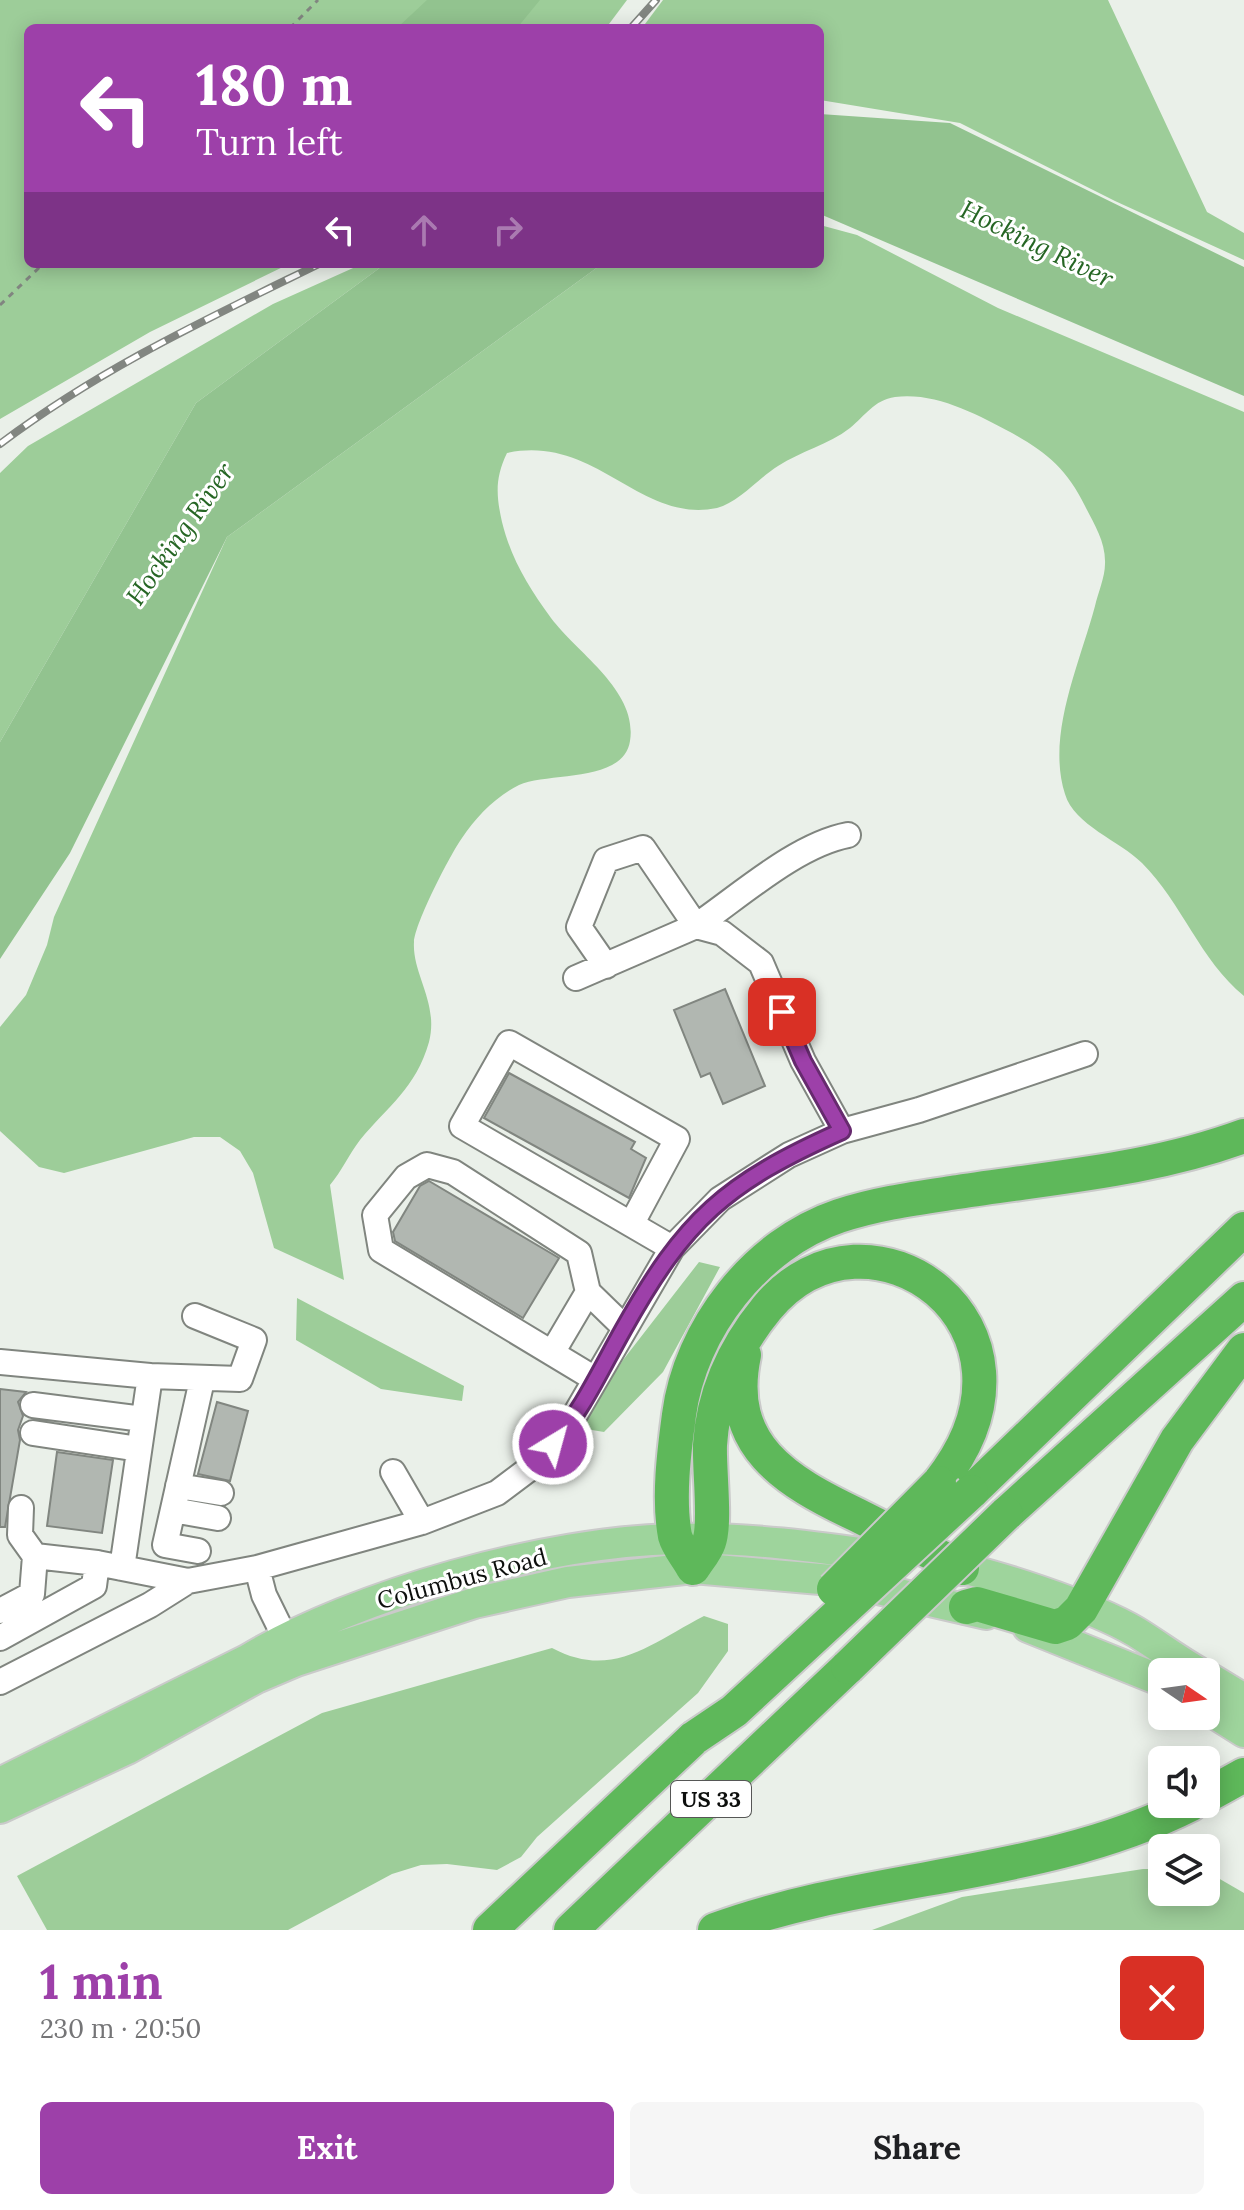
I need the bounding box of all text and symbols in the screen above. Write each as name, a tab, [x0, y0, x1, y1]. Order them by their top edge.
text: 180 m	[196, 49, 353, 120]
icon: left	[64, 56, 168, 160]
text: Turn left	[196, 119, 343, 165]
water label: Hocking River	[955, 192, 1119, 295]
icon: left	[318, 208, 362, 252]
icon: ahead	[402, 208, 446, 252]
icon: right	[486, 208, 530, 252]
water label: Hocking River	[118, 456, 241, 611]
pin	[748, 978, 816, 1046]
icon: arrive	[760, 990, 804, 1034]
position arrow	[511, 1402, 595, 1486]
street label: Columbus Road	[374, 1541, 550, 1616]
north arrow	[1148, 1658, 1220, 1730]
map controls	[1148, 1658, 1220, 1906]
button: sound	[1148, 1746, 1220, 1818]
road number: US 33	[671, 1781, 751, 1817]
button: layers	[1148, 1834, 1220, 1906]
text: 1 min	[40, 1951, 163, 2012]
button: close	[1120, 1956, 1204, 2040]
text: 230 m · 20:50	[40, 2012, 201, 2045]
button: Exit	[40, 2102, 614, 2194]
button: Share	[630, 2102, 1204, 2194]

